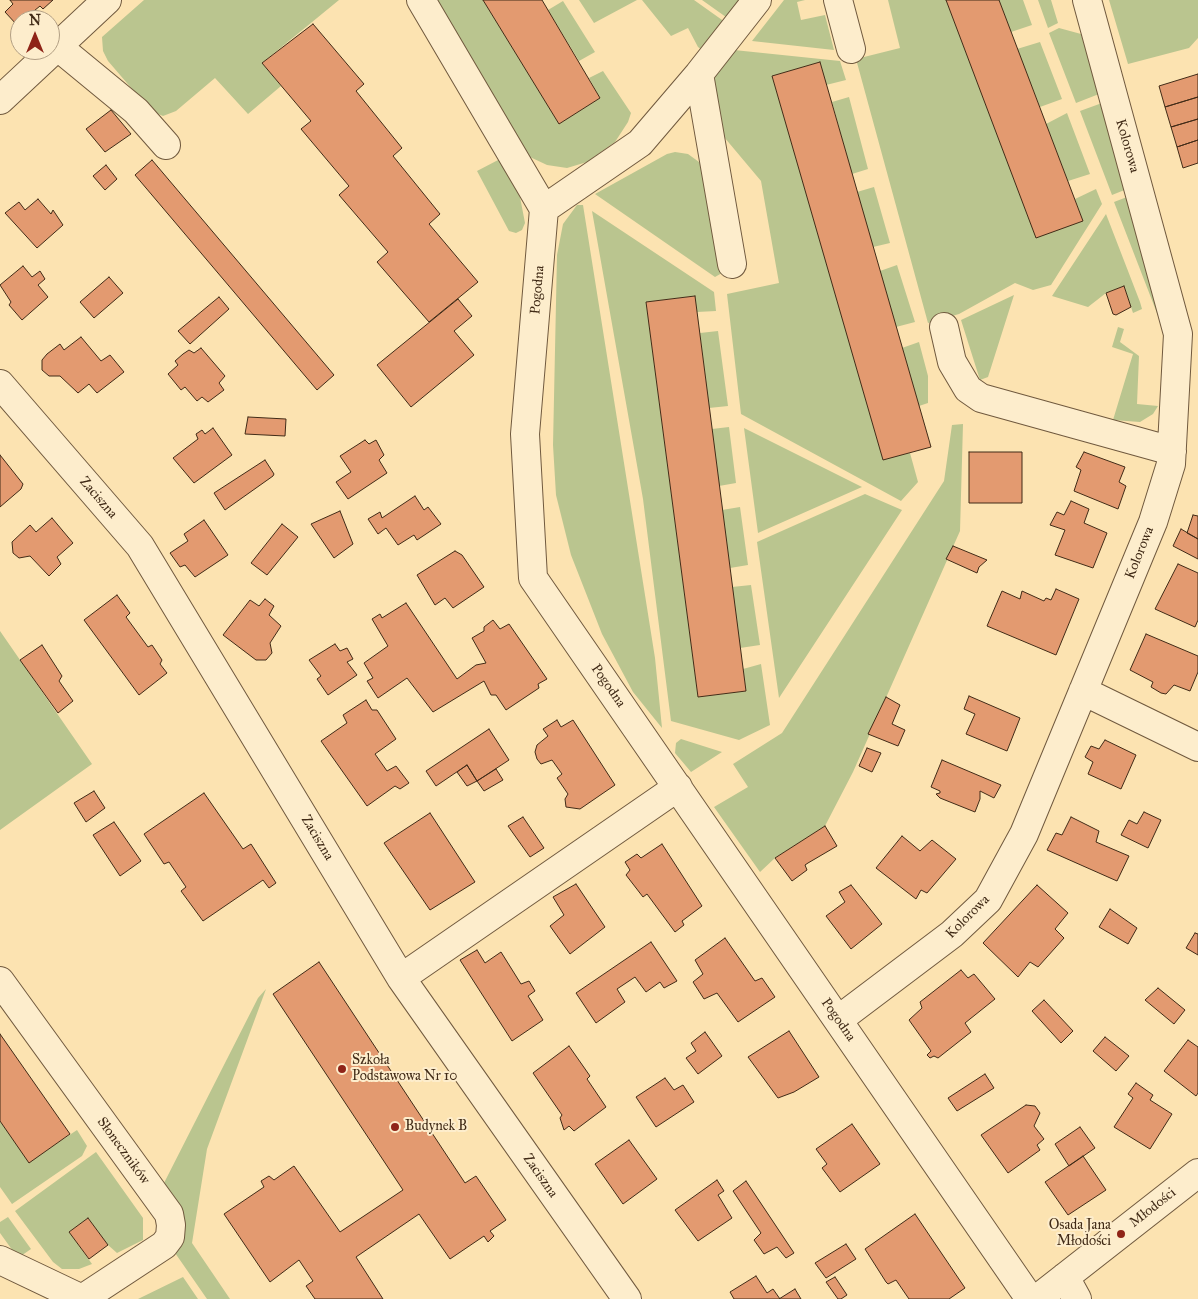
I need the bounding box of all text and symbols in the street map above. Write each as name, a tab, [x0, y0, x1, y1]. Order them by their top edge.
north arrow	[10, 10, 60, 60]
text: N	[29, 12, 41, 29]
street label: Kolorowa	[1111, 117, 1143, 175]
street label: Pogodna	[527, 265, 549, 315]
street label: Zaciszna	[75, 474, 121, 522]
street label: Kolorowa	[1122, 524, 1158, 582]
street label: Pogodna	[587, 661, 629, 711]
street label: Zaciszna	[297, 812, 337, 864]
street label: Kolorowa	[943, 892, 993, 942]
street label: Pogodna	[817, 995, 859, 1045]
place label: Szkoła Podstawowa Nr 10	[352, 1053, 457, 1086]
marker: Szkoła Podstawowa Nr 10	[336, 1063, 348, 1075]
street label: Słoneczników	[93, 1114, 153, 1188]
place label: Budynek B	[405, 1119, 467, 1135]
marker: Budynek B	[389, 1121, 401, 1133]
street label: Zaciszna	[519, 1151, 561, 1201]
street label: Młodości	[1126, 1185, 1180, 1231]
place label: Osada Jana Młodości	[1049, 1218, 1111, 1250]
marker: Osada Jana Młodości	[1115, 1228, 1127, 1240]

